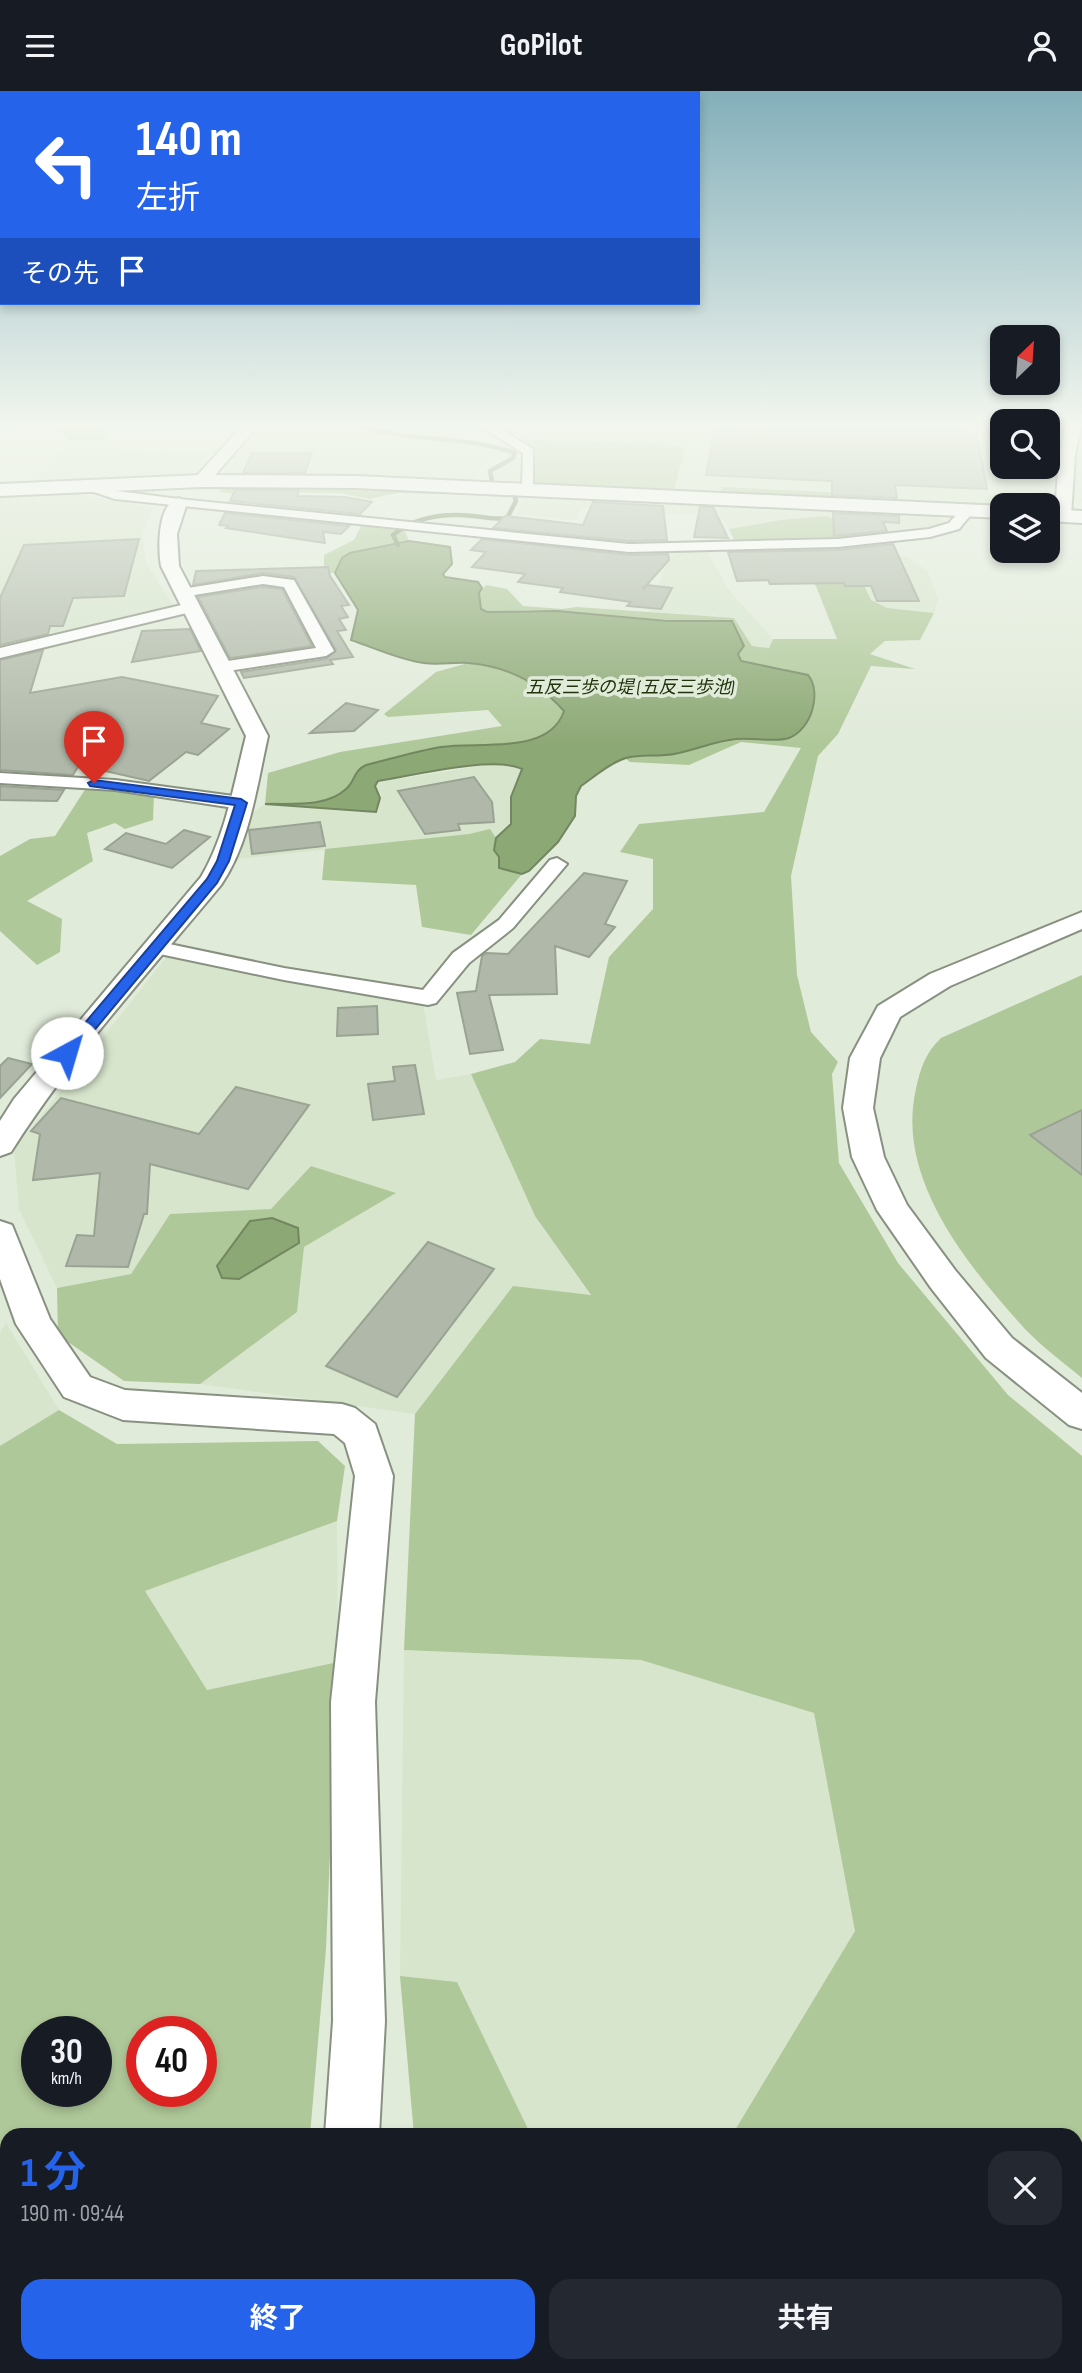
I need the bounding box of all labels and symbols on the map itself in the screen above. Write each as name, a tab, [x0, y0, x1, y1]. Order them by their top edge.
north arrow	[990, 325, 1060, 395]
water label: 五反三歩の堤 (五反三歩池)	[526, 677, 734, 698]
pin	[64, 711, 124, 783]
position arrow	[30, 1016, 104, 1090]
speed limit sign: 40	[126, 2016, 217, 2107]

